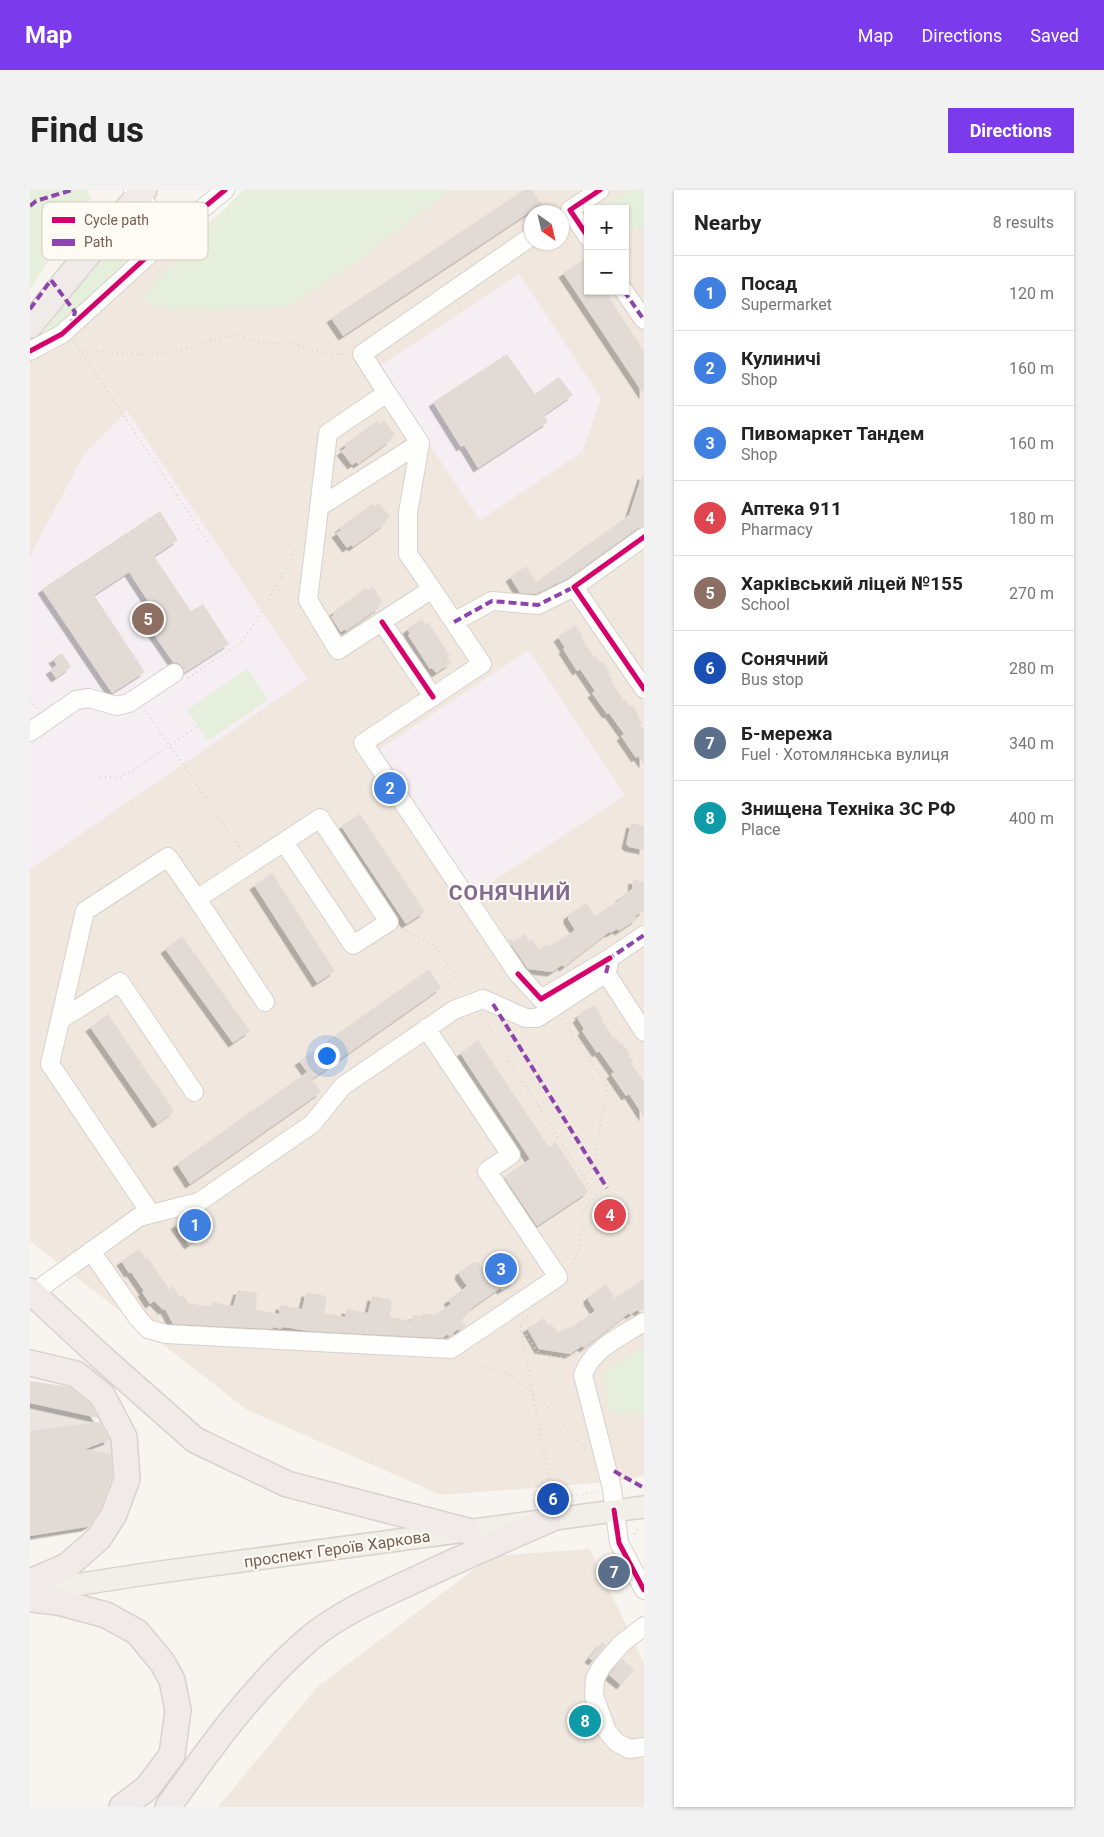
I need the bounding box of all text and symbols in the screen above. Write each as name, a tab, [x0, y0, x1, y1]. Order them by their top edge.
text: Map	[25, 21, 72, 49]
text: Map	[858, 25, 893, 46]
text: Directions	[921, 25, 1002, 46]
text: Saved	[1030, 25, 1079, 46]
button: Directions	[948, 108, 1074, 153]
text: Find us	[30, 110, 144, 151]
legend	[42, 202, 208, 260]
north arrow	[524, 205, 569, 250]
map controls	[584, 205, 629, 295]
button: +	[584, 205, 629, 250]
text: Nearby	[694, 211, 761, 235]
text: Cycle path	[84, 212, 149, 228]
text: 8 results	[993, 213, 1054, 232]
text: Path	[84, 234, 113, 250]
button: −	[584, 250, 629, 295]
text: Посад	[741, 272, 797, 295]
text: 1	[705, 284, 715, 303]
text: 120 m	[1009, 284, 1054, 303]
text: Supermarket	[741, 295, 832, 314]
text: Кулиничі	[741, 347, 821, 370]
text: 2	[705, 359, 715, 378]
text: 160 m	[1009, 359, 1054, 378]
text: Shop	[741, 370, 777, 389]
text: Пивомаркет Тандем	[741, 422, 925, 445]
text: 3	[705, 434, 715, 453]
text: 160 m	[1009, 434, 1054, 453]
text: Shop	[741, 445, 777, 464]
text: Аптека 911	[741, 497, 842, 520]
text: 4	[705, 509, 715, 528]
text: 180 m	[1009, 509, 1054, 528]
text: Pharmacy	[741, 520, 813, 539]
text: Харківський ліцей №155	[741, 572, 963, 595]
text: 5	[705, 584, 715, 603]
text: 270 m	[1009, 584, 1054, 603]
text: School	[741, 595, 790, 614]
pin: 5	[132, 600, 164, 638]
text: Сонячний	[741, 647, 828, 670]
text: 6	[705, 659, 715, 678]
text: 280 m	[1009, 659, 1054, 678]
text: Bus stop	[741, 670, 803, 689]
text: Б-мережа	[741, 722, 833, 745]
text: 7	[705, 734, 715, 753]
text: 340 m	[1009, 734, 1054, 753]
text: Fuel · Хотомлянська вулиця	[741, 745, 949, 764]
pin: 2	[374, 769, 406, 807]
text: Знищена Техніка ЗС РФ	[741, 797, 956, 820]
text: 8	[705, 809, 715, 828]
text: 400 m	[1009, 809, 1054, 828]
text: Place	[741, 820, 781, 839]
district label: СОНЯЧНИЙ	[449, 881, 571, 905]
your location	[314, 1043, 340, 1069]
pin: 4	[594, 1196, 626, 1234]
pin: 1	[179, 1206, 211, 1244]
pin: 3	[485, 1250, 517, 1288]
pin: 6	[537, 1480, 569, 1518]
street label: проспект Героїв Харкова	[243, 1527, 431, 1571]
pin: 7	[598, 1553, 630, 1591]
pin: 8	[569, 1702, 601, 1740]

